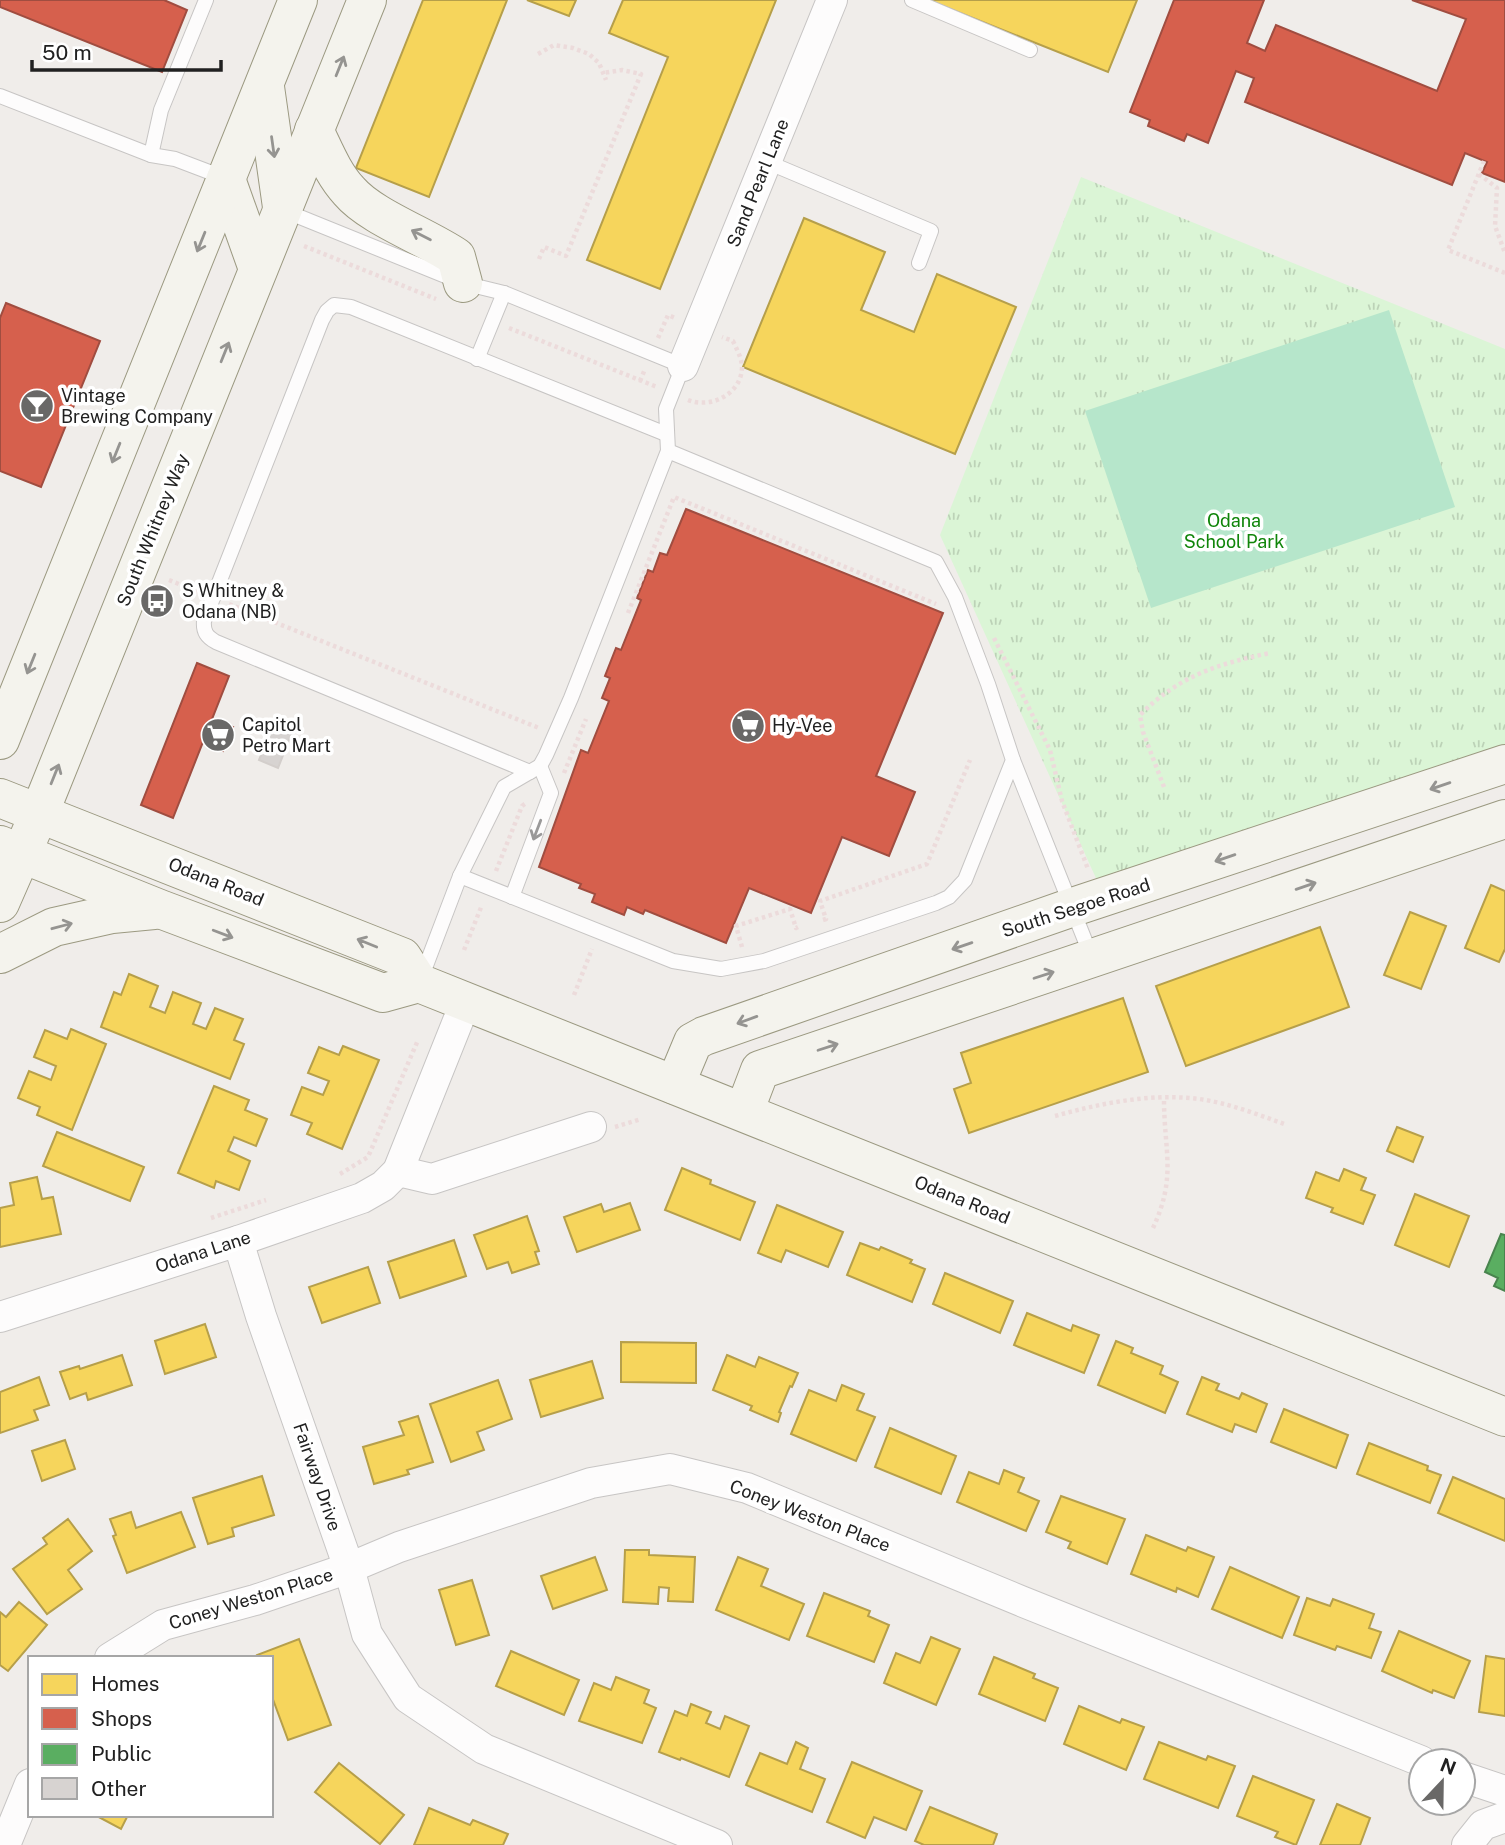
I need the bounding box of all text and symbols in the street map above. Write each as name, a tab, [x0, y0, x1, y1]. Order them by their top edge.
scale bar	[32, 28, 220, 72]
text: 50 m	[42, 40, 92, 65]
one-way arrow	[334, 56, 347, 78]
street label: Sand Pearl Lane	[722, 116, 793, 250]
one-way arrow	[267, 135, 280, 158]
one-way arrow	[411, 228, 432, 242]
one-way arrow	[193, 231, 206, 252]
one-way arrow	[219, 341, 232, 363]
place label: Vintage Brewing Company	[61, 385, 213, 427]
bar icon: Vintage Brewing Company	[18, 387, 56, 425]
one-way arrow	[108, 442, 121, 463]
street label: South Whitney Way	[112, 450, 193, 609]
park label: Odana School Park	[1184, 510, 1284, 552]
place label: S Whitney & Odana (NB)	[182, 580, 284, 622]
bus stop icon: S Whitney & Odana (NB)	[138, 582, 176, 620]
one-way arrow	[23, 653, 36, 674]
supermarket icon: Hy-Vee	[729, 707, 767, 745]
place label: Capitol Petro Mart	[242, 714, 331, 756]
place label: Hy-Vee	[772, 715, 832, 736]
supermarket icon: Capitol Petro Mart	[199, 716, 237, 754]
one-way arrow	[50, 763, 63, 785]
one-way arrow	[1430, 781, 1452, 793]
one-way arrow	[530, 818, 542, 840]
street label: Odana Road	[165, 853, 267, 910]
one-way arrow	[1214, 853, 1236, 865]
street label: South Segoe Road	[999, 874, 1153, 941]
one-way arrow	[1294, 879, 1316, 891]
one-way arrow	[50, 919, 72, 932]
one-way arrow	[212, 928, 234, 941]
one-way arrow	[357, 936, 379, 949]
one-way arrow	[952, 941, 974, 953]
one-way arrow	[1032, 968, 1054, 980]
one-way arrow	[737, 1015, 759, 1027]
one-way arrow	[816, 1040, 838, 1052]
street label: Odana Road	[911, 1171, 1013, 1228]
street label: Odana Lane	[152, 1226, 253, 1277]
street label: Fairway Drive	[289, 1420, 346, 1534]
street label: Coney Weston Place	[727, 1475, 893, 1556]
street label: Coney Weston Place	[166, 1564, 335, 1633]
legend	[28, 1656, 273, 1817]
text: Homes	[91, 1671, 159, 1696]
text: Shops	[91, 1706, 152, 1731]
text: Public	[91, 1741, 152, 1766]
north arrow	[1407, 1747, 1477, 1817]
text: N	[1437, 1753, 1459, 1779]
text: Other	[91, 1776, 147, 1801]

